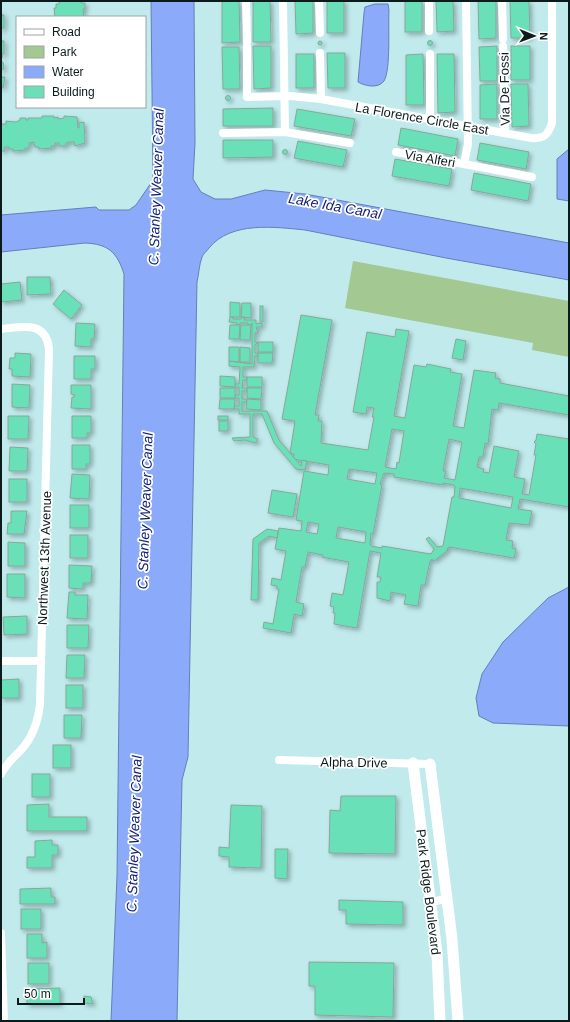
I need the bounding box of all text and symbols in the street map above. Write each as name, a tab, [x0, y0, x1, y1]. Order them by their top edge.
legend	[16, 16, 146, 108]
north arrow	[514, 16, 554, 56]
text: Road	[52, 25, 81, 39]
text: N	[538, 32, 550, 40]
text: Park	[52, 45, 78, 59]
street label: Via De Fossi	[496, 52, 513, 126]
text: Water	[52, 65, 84, 79]
text: Building	[52, 85, 95, 99]
street label: La Florence Circle East	[354, 99, 490, 138]
water label: C. Stanley Weaver Canal	[145, 107, 167, 266]
street label: Via Alferi	[403, 147, 456, 170]
water label: Lake Ida Canal	[287, 190, 384, 222]
water label: C. Stanley Weaver Canal	[134, 431, 156, 590]
street label: Northwest 13th Avenue	[35, 491, 54, 625]
water label: C. Stanley Weaver Canal	[123, 754, 145, 913]
street label: Alpha Drive	[320, 754, 388, 771]
street label: Park Ridge Boulevard	[413, 828, 444, 956]
scale bar	[18, 980, 84, 1006]
text: 50 m	[24, 987, 51, 1001]

